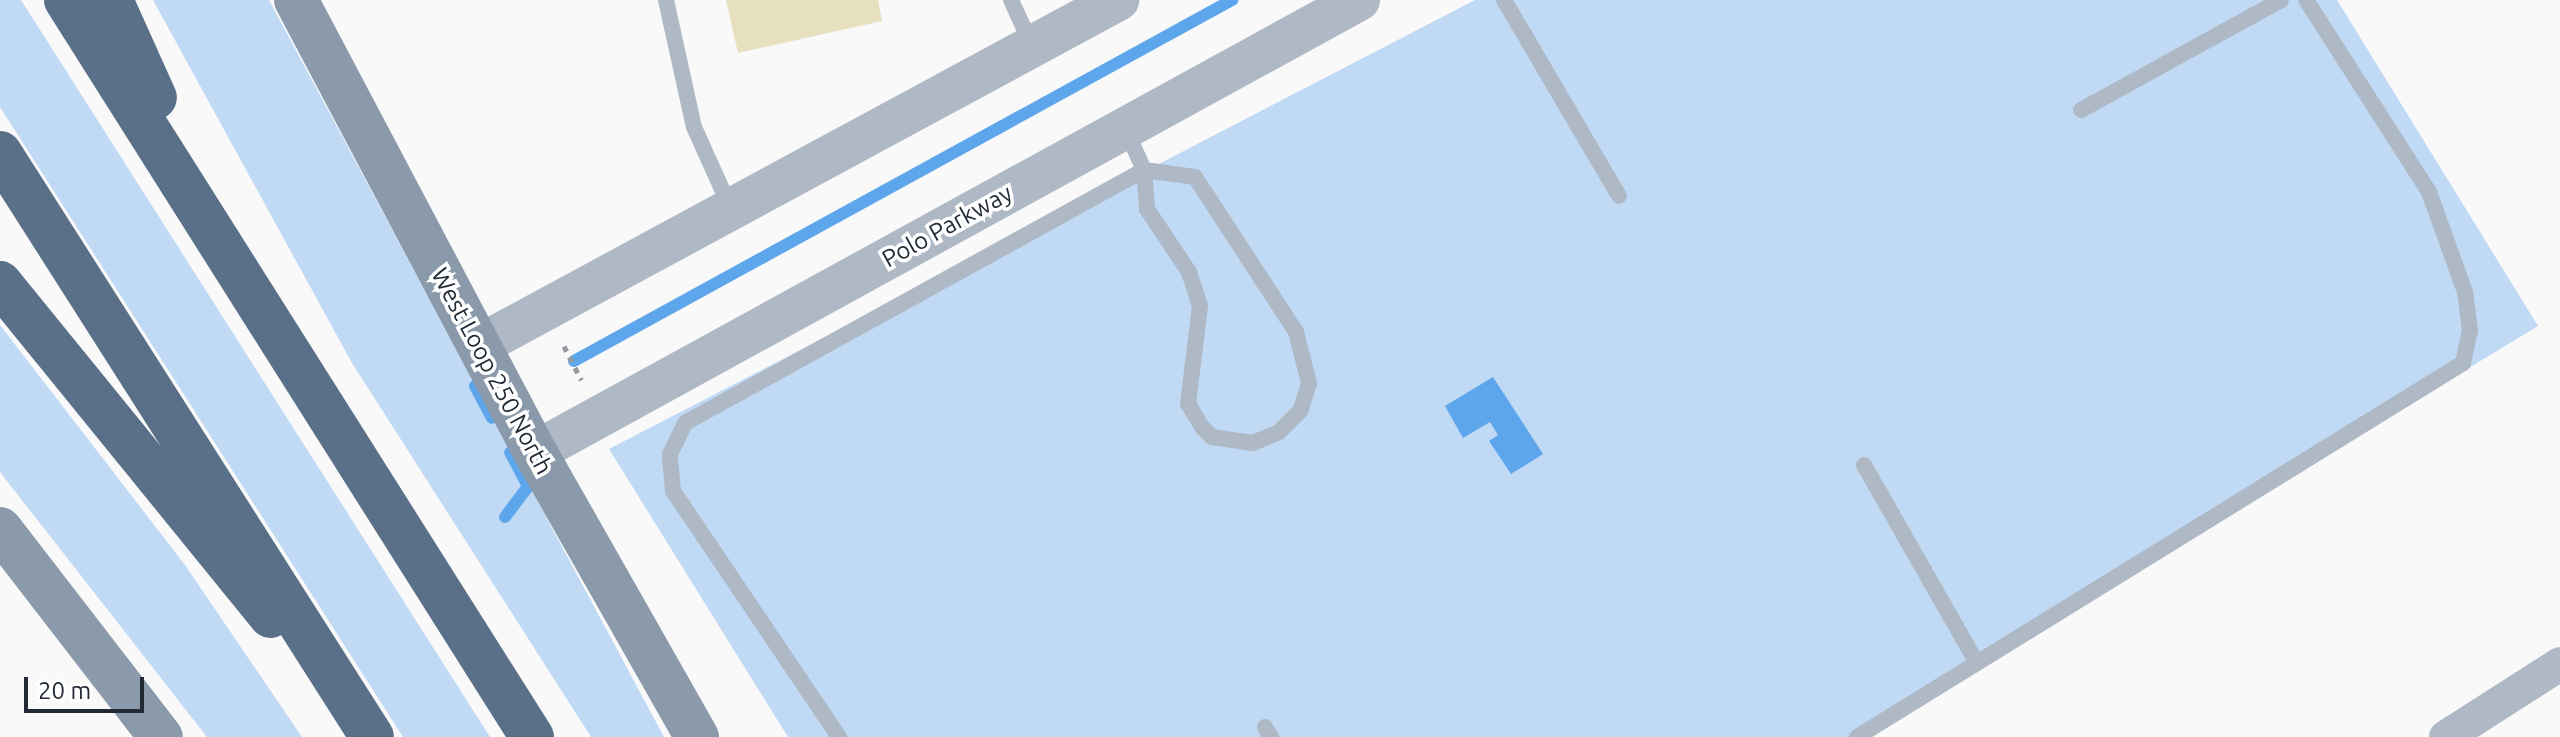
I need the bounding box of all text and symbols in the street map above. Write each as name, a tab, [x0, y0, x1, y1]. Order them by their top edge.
street label: Polo Parkway	[877, 178, 1017, 274]
street label: West Loop 250 North	[425, 263, 559, 479]
scale bar	[28, 661, 148, 711]
text: 20 m	[38, 677, 91, 704]

